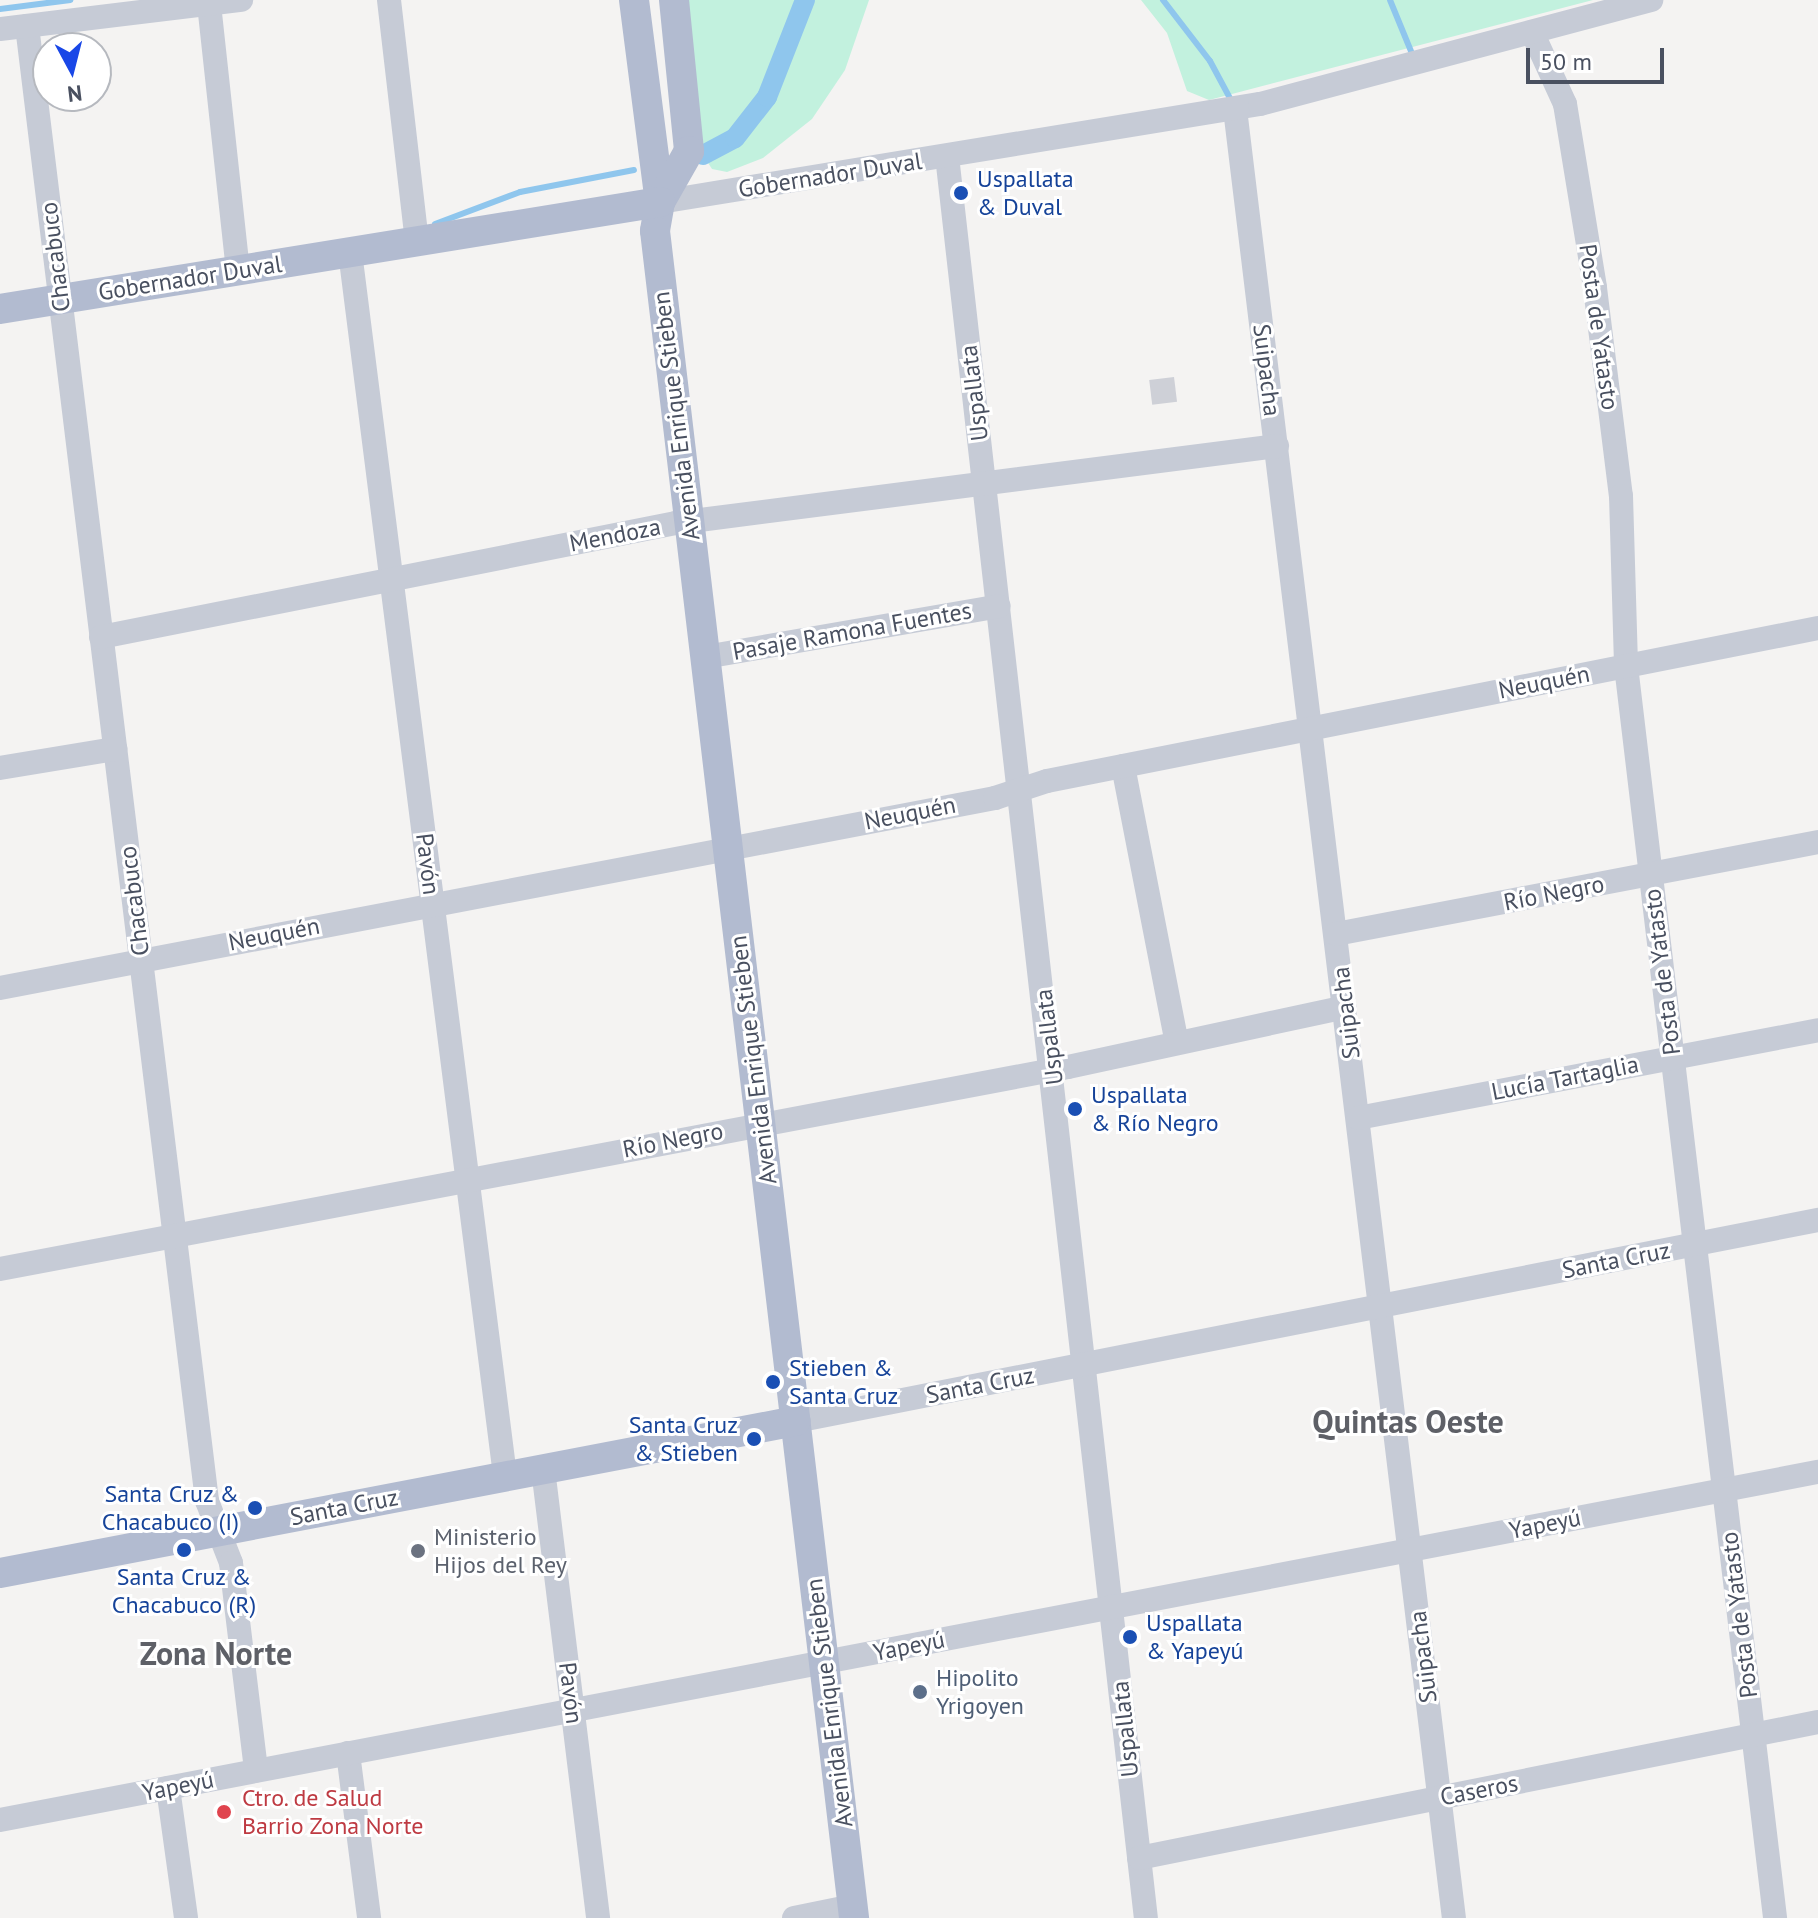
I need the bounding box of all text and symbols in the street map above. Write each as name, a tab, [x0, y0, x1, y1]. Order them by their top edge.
north arrow	[32, 32, 112, 112]
scale bar	[1530, 32, 1668, 82]
text: 50 m	[1540, 46, 1592, 77]
text: N	[66, 79, 84, 109]
street label: Gobernador Duval	[736, 146, 924, 204]
place label: Uspallata & Duval	[977, 165, 1074, 221]
marker: Uspallata & Duval	[952, 184, 970, 202]
street label: Chacabuco	[34, 200, 76, 314]
street label: Posta de Yatasto	[1573, 242, 1625, 412]
street label: Gobernador Duval	[96, 249, 284, 307]
street label: Avenida Enrique Stieben	[646, 290, 706, 542]
street label: Suipacha	[1247, 322, 1287, 418]
street label: Uspallata	[954, 343, 994, 443]
street label: Mendoza	[567, 512, 663, 558]
street label: Pasaje Ramona Fuentes	[730, 596, 974, 666]
street label: Neuquén	[1496, 659, 1592, 705]
street label: Neuquén	[862, 790, 958, 836]
street label: Pavón	[410, 832, 446, 896]
street label: Chacabuco	[113, 844, 155, 958]
street label: Río Negro	[1501, 869, 1607, 917]
street label: Posta de Yatasto	[1637, 887, 1687, 1057]
street label: Neuquén	[226, 911, 322, 957]
street label: Avenida Enrique Stieben	[723, 934, 783, 1186]
street label: Suipacha	[1326, 965, 1366, 1061]
street label: Uspallata	[1029, 987, 1069, 1087]
street label: Lucía Tartaglia	[1488, 1050, 1642, 1106]
place label: Uspallata & Río Negro	[1091, 1081, 1219, 1137]
marker: Uspallata & Río Negro	[1066, 1100, 1084, 1118]
street label: Río Negro	[620, 1116, 726, 1164]
street label: Santa Cruz	[1560, 1235, 1672, 1285]
place label: Stieben & Santa Cruz	[789, 1354, 898, 1410]
street label: Santa Cruz	[924, 1360, 1036, 1410]
marker: Stieben & Santa Cruz	[764, 1373, 782, 1391]
district label: Quintas Oeste	[1312, 1402, 1504, 1440]
place label: Santa Cruz & Stieben	[629, 1411, 738, 1467]
marker: Santa Cruz & Stieben	[745, 1430, 763, 1448]
place label: Santa Cruz & Chacabuco (I)	[102, 1480, 239, 1536]
street label: Santa Cruz	[288, 1482, 400, 1532]
marker: Santa Cruz & Chacabuco (I)	[246, 1499, 264, 1517]
street label: Yapeyú	[1507, 1503, 1583, 1545]
place label: Ministerio Hijos del Rey	[434, 1523, 567, 1579]
street label: Posta de Yatasto	[1714, 1530, 1764, 1700]
marker: Santa Cruz & Chacabuco (R)	[175, 1541, 193, 1559]
marker: Ministerio Hijos del Rey	[409, 1542, 427, 1560]
place label: Santa Cruz & Chacabuco (R)	[112, 1563, 256, 1619]
street label: Avenida Enrique Stieben	[799, 1577, 859, 1829]
place label: Uspallata & Yapeyú	[1146, 1609, 1244, 1665]
street label: Suipacha	[1403, 1609, 1443, 1705]
street label: Yapeyú	[871, 1625, 947, 1667]
marker: Uspallata & Yapeyú	[1121, 1628, 1139, 1646]
district label: Zona Norte	[140, 1634, 292, 1672]
street label: Pavón	[553, 1661, 589, 1725]
place label: Hipolito Yrigoyen	[936, 1664, 1024, 1720]
street label: Uspallata	[1106, 1679, 1144, 1779]
marker: Hipolito Yrigoyen	[911, 1683, 929, 1701]
street label: Yapeyú	[140, 1765, 216, 1807]
street label: Caseros	[1438, 1768, 1520, 1812]
place label: Ctro. de Salud Barrio Zona Norte	[242, 1784, 424, 1840]
marker: Ctro. de Salud Barrio Zona Norte	[213, 1801, 235, 1823]

